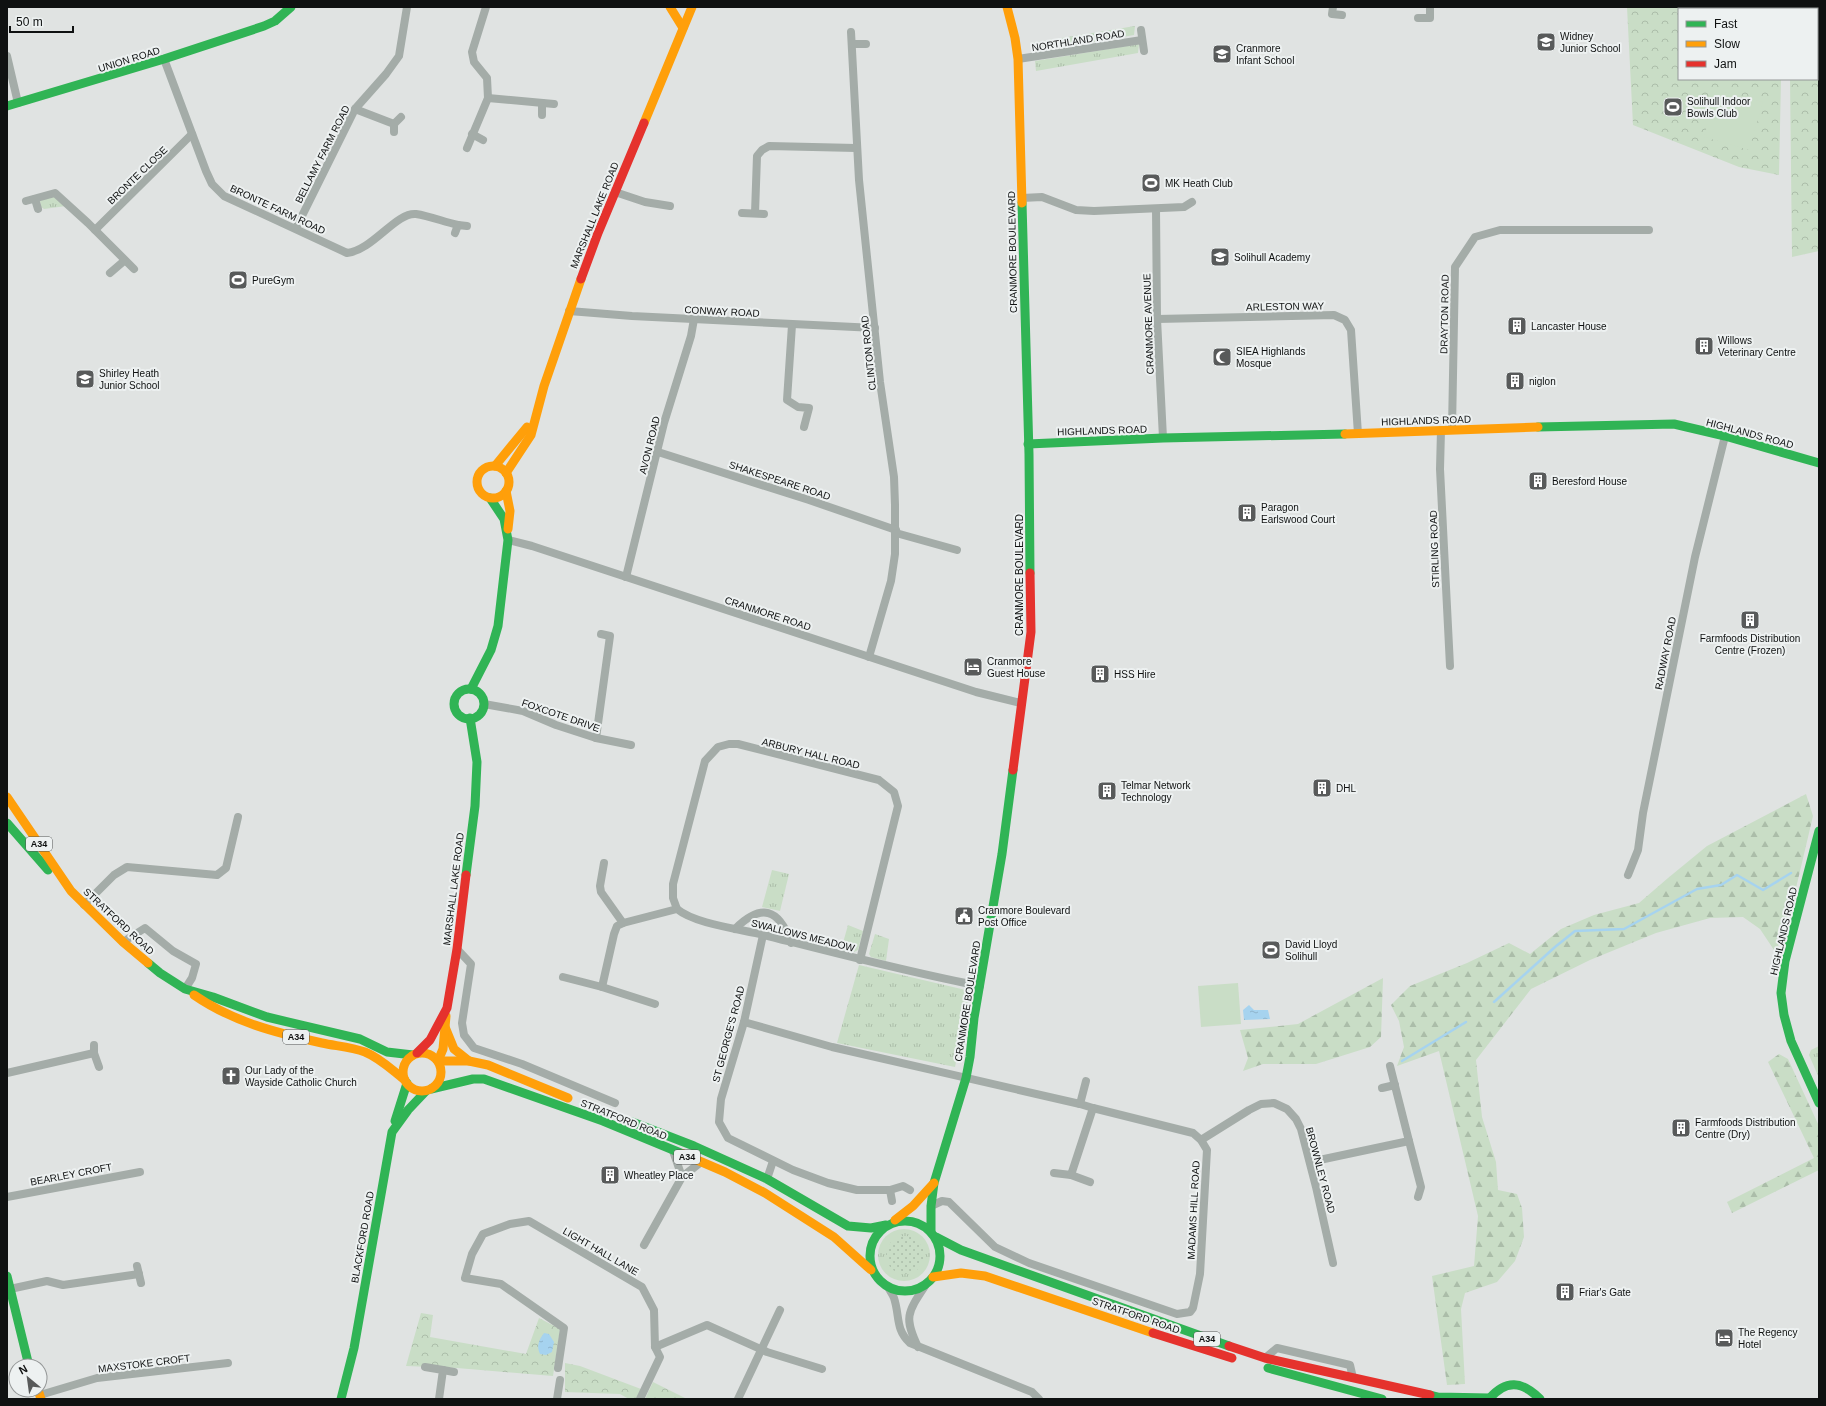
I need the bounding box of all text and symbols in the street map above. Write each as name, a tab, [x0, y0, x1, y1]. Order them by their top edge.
scale bar	[10, 8, 73, 34]
legend	[1678, 8, 1818, 80]
text: 50 m	[16, 15, 43, 29]
text: Fast	[1714, 17, 1738, 31]
street label: NORTHLAND ROAD	[1031, 28, 1125, 53]
school or university icon: Widney Junior School	[1535, 31, 1557, 53]
place label: Widney Junior School	[1560, 31, 1621, 54]
text: Slow	[1714, 37, 1740, 51]
school or university icon: Cranmore Infant School	[1211, 43, 1233, 65]
place label: Cranmore Infant School	[1236, 43, 1294, 66]
street label: UNION ROAD	[97, 45, 161, 74]
text: Jam	[1714, 57, 1737, 71]
sports icon: Solihull Indoor Bowls Club	[1662, 96, 1684, 118]
place label: Solihull Indoor Bowls Club	[1687, 96, 1751, 119]
street label: BELLAMY FARM ROAD	[293, 104, 352, 205]
street label: BRONTE CLOSE	[105, 144, 170, 207]
street label: MARSHALL LAKE ROAD	[568, 160, 621, 270]
sports icon: MK Heath Club	[1140, 172, 1162, 194]
place label: MK Heath Club	[1165, 178, 1233, 189]
street label: BRONTE FARM ROAD	[228, 183, 327, 236]
street label: CRANMORE BOULEVARD	[1006, 191, 1019, 313]
school or university icon: Solihull Academy	[1209, 246, 1231, 268]
place label: Solihull Academy	[1234, 252, 1310, 263]
sports icon: PureGym	[227, 269, 249, 291]
street label: CRANMORE AVENUE	[1141, 273, 1156, 375]
street label: DRAYTON ROAD	[1438, 274, 1451, 354]
place label: PureGym	[252, 275, 294, 286]
street label: ARLESTON WAY	[1246, 300, 1325, 313]
street label: CONWAY ROAD	[684, 304, 760, 319]
street label: CLINTON ROAD	[859, 315, 878, 391]
building icon: Lancaster House	[1506, 315, 1528, 337]
place label: Lancaster House	[1531, 321, 1607, 332]
building icon: Willows Veterinary Centre	[1693, 335, 1715, 357]
place label: Willows Veterinary Centre	[1718, 335, 1796, 358]
mosque icon: SIEA Highlands Mosque	[1211, 346, 1233, 368]
place label: SIEA Highlands Mosque	[1236, 346, 1306, 369]
school or university icon: Shirley Heath Junior School	[74, 368, 96, 390]
place label: Shirley Heath Junior School	[99, 368, 160, 391]
building icon: niglon	[1504, 370, 1526, 392]
place label: niglon	[1529, 376, 1556, 387]
street label: HIGHLANDS ROAD	[1381, 413, 1471, 428]
street label: AVON ROAD	[637, 415, 662, 475]
street label: HIGHLANDS ROAD	[1705, 417, 1795, 450]
street label: HIGHLANDS ROAD	[1057, 423, 1147, 438]
street label: SHAKESPEARE ROAD	[728, 459, 832, 502]
building icon: Beresford House	[1527, 470, 1549, 492]
place label: Beresford House	[1552, 476, 1627, 487]
building icon: Paragon Earlswood Court	[1236, 502, 1258, 524]
place label: Paragon Earlswood Court	[1261, 502, 1335, 525]
street label: STIRLING ROAD	[1428, 510, 1441, 588]
street label: CRANMORE BOULEVARD	[1014, 514, 1025, 636]
street label: CRANMORE ROAD	[723, 594, 812, 633]
building icon: Farmfoods Distribution Centre (Frozen)	[1739, 609, 1761, 631]
street label: RADWAY ROAD	[1653, 616, 1678, 691]
place label: Farmfoods Distribution Centre (Frozen)	[1700, 633, 1800, 656]
hotel icon: Cranmore Guest House	[962, 656, 984, 678]
place label: Cranmore Guest House	[987, 656, 1046, 679]
building icon: HSS Hire	[1089, 663, 1111, 685]
place label: HSS Hire	[1114, 669, 1156, 680]
street label: FOXCOTE DRIVE	[520, 697, 602, 734]
street label: ARBURY HALL ROAD	[761, 736, 861, 771]
building icon: DHL	[1311, 777, 1333, 799]
building icon: Telmar Network Technology	[1096, 780, 1118, 802]
place label: Telmar Network Technology	[1121, 780, 1191, 803]
place label: DHL	[1336, 783, 1356, 794]
street label: MARSHALL LAKE ROAD	[441, 832, 466, 946]
road number: A34	[26, 837, 52, 851]
street label: STRATFORD ROAD	[81, 886, 156, 957]
street label: HIGHLANDS ROAD	[1768, 886, 1799, 976]
public building icon: Cranmore Boulevard Post Office	[953, 905, 975, 927]
place label: Cranmore Boulevard Post Office	[978, 905, 1070, 928]
street label: SWALLOWS MEADOW	[750, 917, 856, 954]
sports icon: David Lloyd Solihull	[1260, 939, 1282, 961]
place label: David Lloyd Solihull	[1285, 939, 1337, 962]
street label: CRANMORE BOULEVARD	[953, 940, 982, 1062]
street label: ST GEORGE'S ROAD	[710, 985, 747, 1084]
road number: A34	[283, 1030, 309, 1044]
church icon: Our Lady of the Wayside Catholic Church	[220, 1065, 242, 1087]
place label: Our Lady of the Wayside Catholic Church	[245, 1065, 357, 1088]
street label: STRATFORD ROAD	[579, 1097, 669, 1142]
building icon: Farmfoods Distribution Centre (Dry)	[1670, 1117, 1692, 1139]
place label: Farmfoods Distribution Centre (Dry)	[1695, 1117, 1796, 1140]
street label: BROWNLEY ROAD	[1304, 1126, 1337, 1214]
road number: A34	[674, 1150, 700, 1164]
street label: MADAMS HILL ROAD	[1185, 1160, 1202, 1260]
street label: BEARLEY CROFT	[29, 1161, 113, 1188]
building icon: Wheatley Place	[599, 1164, 621, 1186]
place label: Wheatley Place	[624, 1170, 694, 1181]
street label: BLACKFORD ROAD	[349, 1190, 376, 1284]
street label: LIGHT HALL LANE	[561, 1225, 641, 1278]
building icon: Friar's Gate	[1554, 1281, 1576, 1303]
place label: Friar's Gate	[1579, 1287, 1631, 1298]
street label: STRATFORD ROAD	[1091, 1295, 1181, 1336]
hotel icon: The Regency Hotel	[1713, 1327, 1735, 1349]
place label: The Regency Hotel	[1738, 1327, 1797, 1350]
road number: A34	[1194, 1332, 1220, 1346]
street label: MAXSTOKE CROFT	[97, 1352, 191, 1375]
north arrow	[8, 1358, 48, 1398]
text: N	[17, 1362, 30, 1376]

